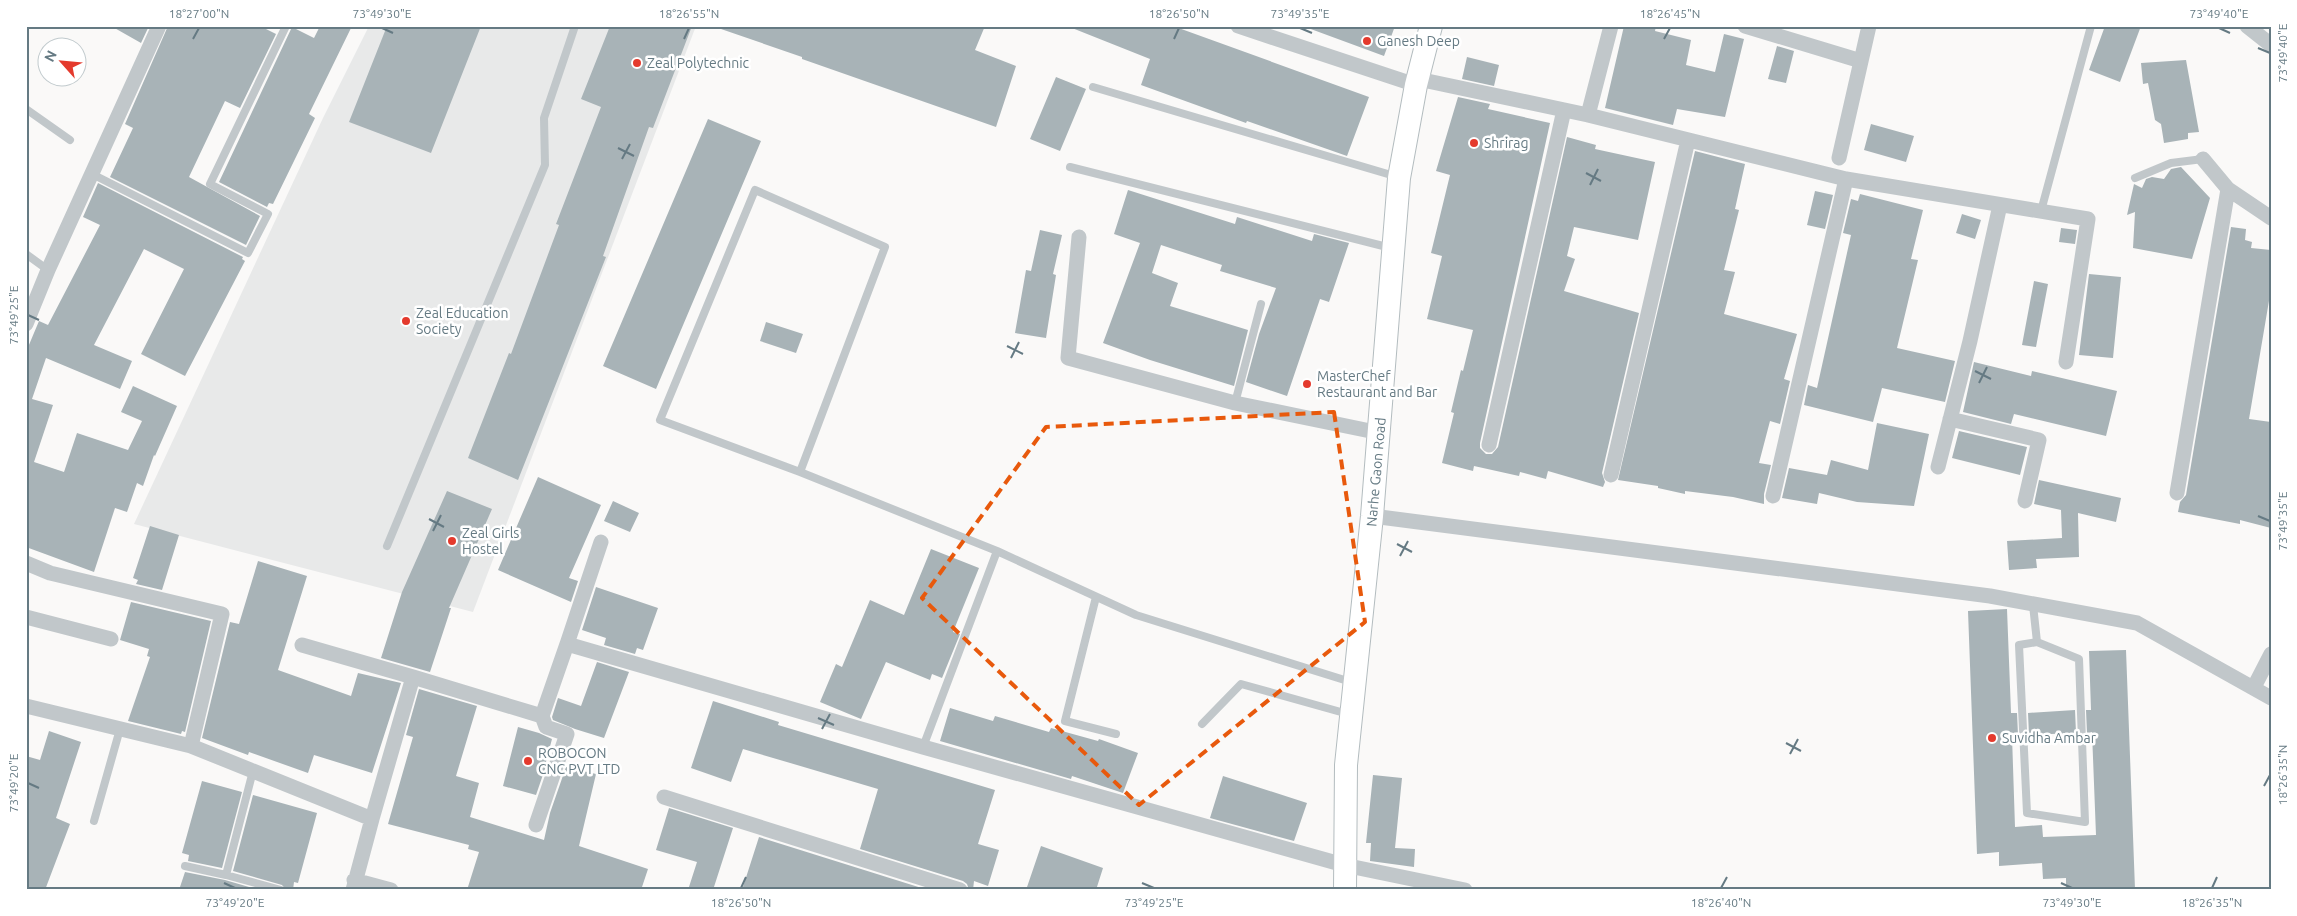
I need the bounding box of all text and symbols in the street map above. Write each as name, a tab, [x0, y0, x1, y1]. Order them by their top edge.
text: 18°27'00"N	[169, 7, 229, 20]
text: 73°49'30"E	[353, 7, 412, 20]
text: 18°26'55"N	[659, 7, 719, 20]
text: 18°26'50"N	[1149, 7, 1209, 20]
text: 73°49'35"E	[1271, 7, 1330, 20]
text: 18°26'45"N	[1640, 7, 1700, 20]
text: 73°49'40"E	[2190, 7, 2249, 20]
text: 73°49'40"E	[2276, 23, 2289, 82]
place label: Ganesh Deep	[1377, 33, 1460, 49]
marker: Ganesh Deep	[1361, 35, 1373, 47]
north arrow	[38, 38, 88, 88]
text: N	[41, 48, 60, 64]
place label: Zeal Polytechnic	[647, 55, 750, 71]
marker: Zeal Polytechnic	[631, 57, 643, 69]
place label: Shrirag	[1484, 135, 1529, 151]
marker: Shrirag	[1468, 137, 1480, 149]
text: 73°49'25"E	[7, 285, 20, 344]
place label: Zeal Education Society	[416, 305, 508, 337]
marker: Zeal Education Society	[400, 315, 412, 327]
place label: MasterChef Restaurant and Bar	[1317, 368, 1438, 400]
marker: MasterChef Restaurant and Bar	[1301, 378, 1313, 390]
street label: Narhe Gaon Road	[1363, 417, 1389, 527]
text: 73°49'35"E	[2276, 491, 2289, 550]
place label: Zeal Girls Hostel	[462, 525, 519, 557]
marker: Zeal Girls Hostel	[446, 535, 458, 547]
place label: Suvidha Ambar	[2002, 730, 2097, 746]
marker: Suvidha Ambar	[1986, 732, 1998, 744]
place label: ROBOCON CNC PVT LTD	[538, 745, 621, 777]
text: 18°26'35"N	[2276, 745, 2289, 805]
text: 73°49'20"E	[7, 753, 20, 812]
marker: ROBOCON CNC PVT LTD	[522, 755, 534, 767]
text: 73°49'20"E	[206, 896, 265, 909]
text: 18°26'50"N	[711, 896, 771, 909]
text: 73°49'25"E	[1125, 896, 1184, 909]
text: 18°26'40"N	[1691, 896, 1751, 909]
text: 73°49'30"E	[2043, 896, 2102, 909]
text: 18°26'35"N	[2182, 896, 2242, 909]

